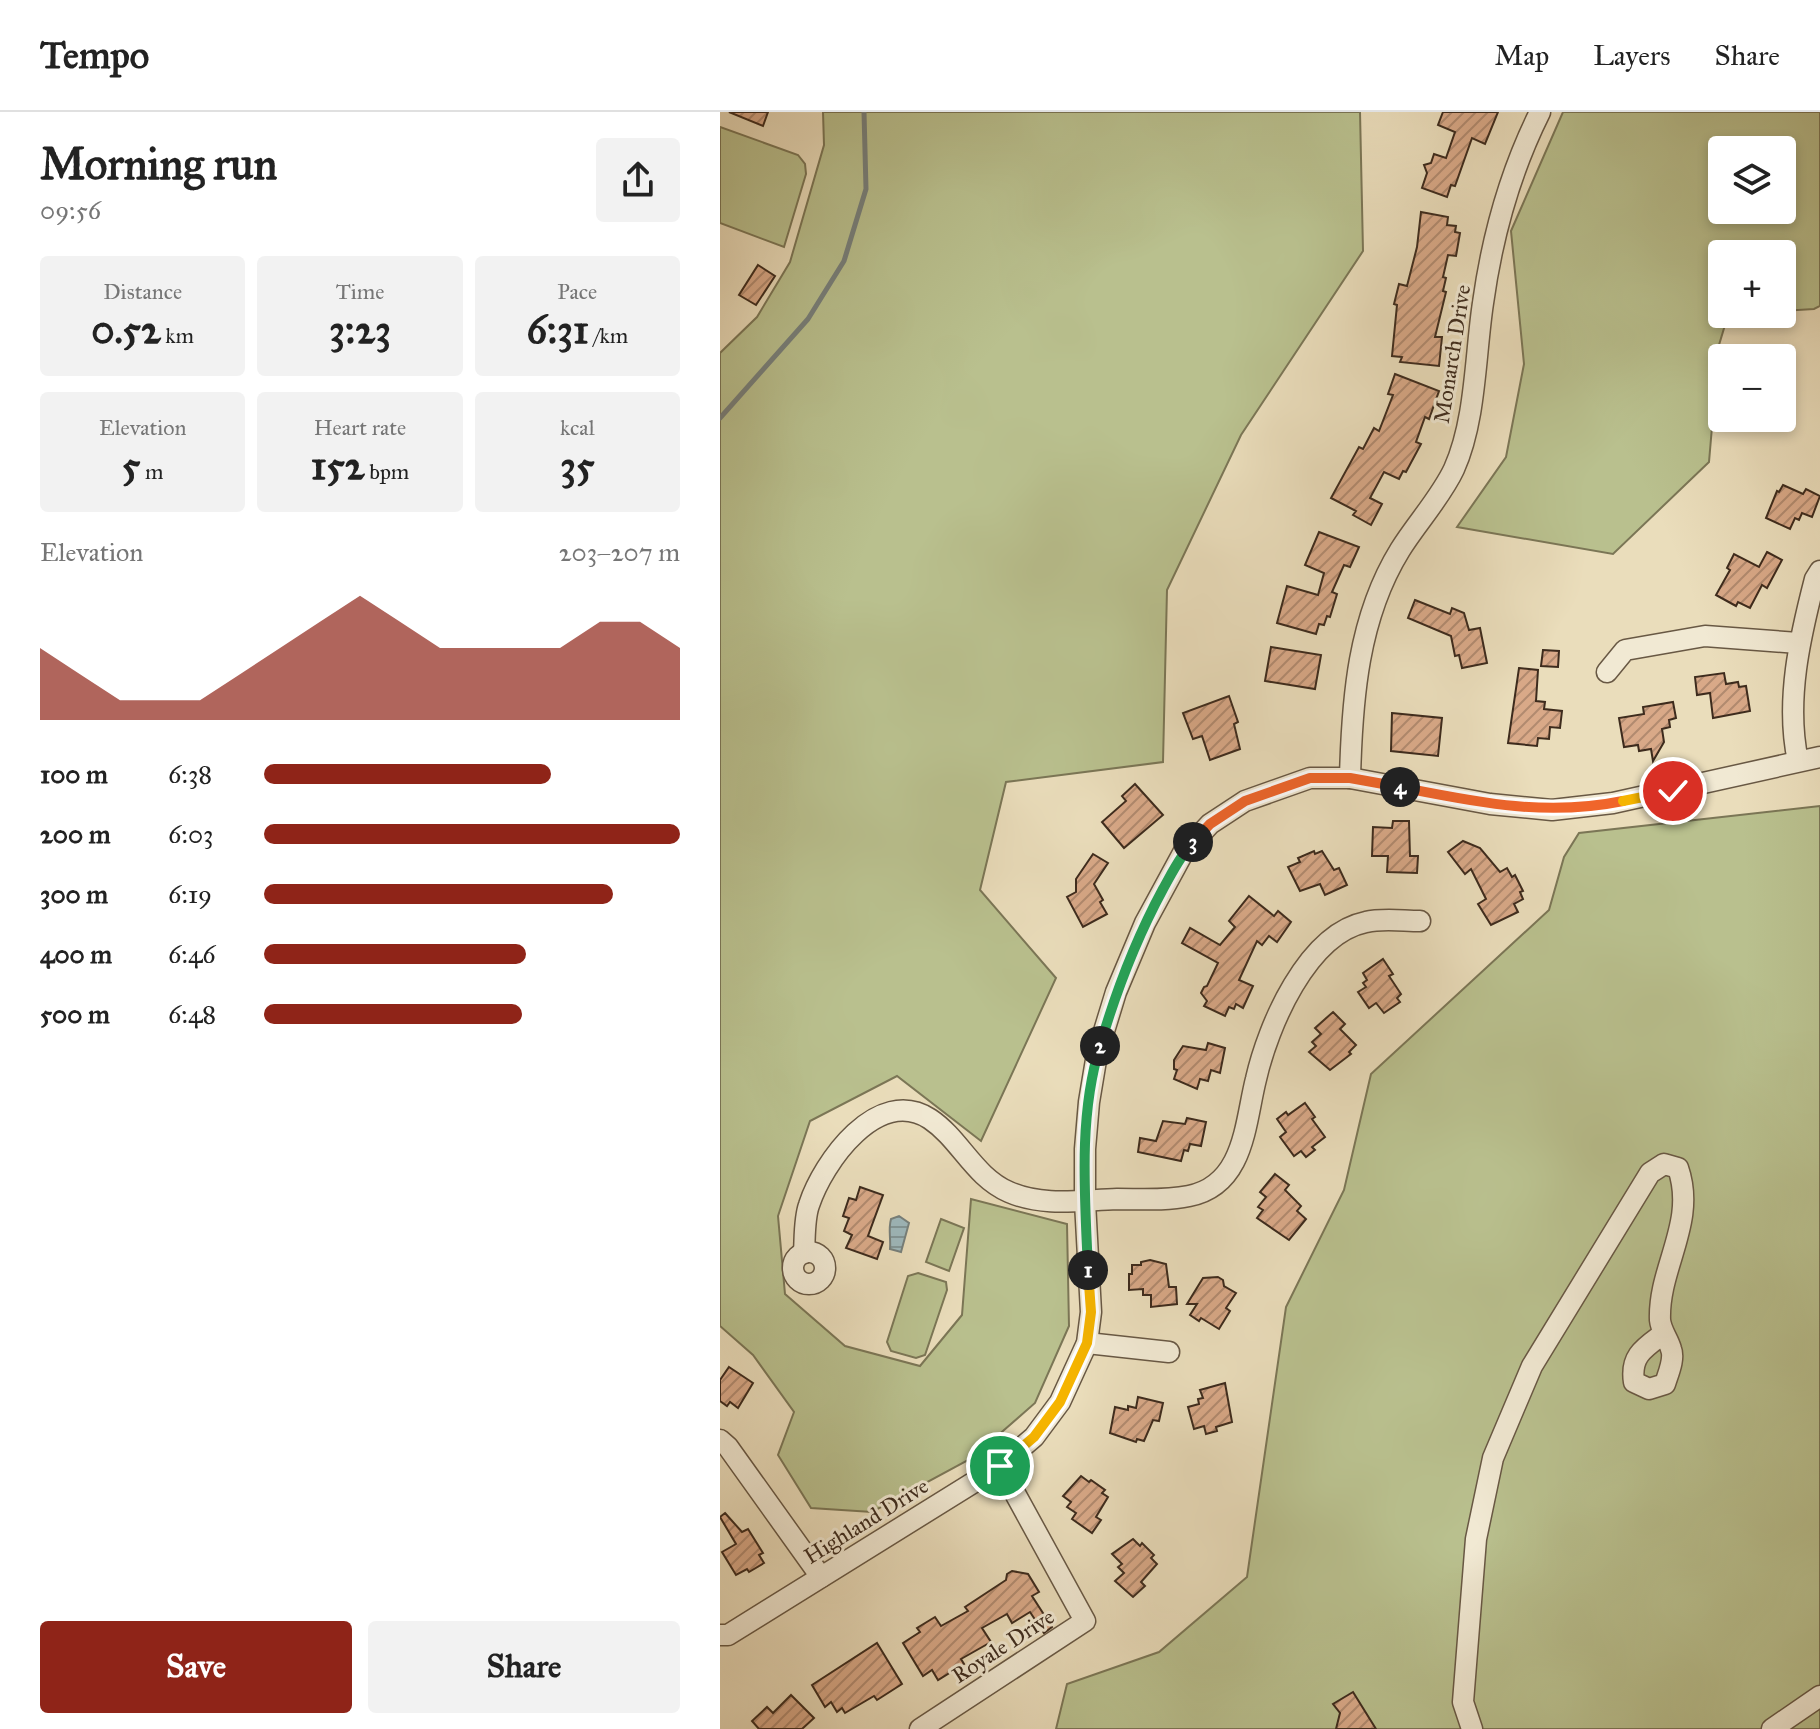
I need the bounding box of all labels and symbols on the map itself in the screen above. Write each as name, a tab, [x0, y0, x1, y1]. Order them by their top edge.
street label: Monarch Drive	[1428, 283, 1476, 425]
pin	[1639, 757, 1707, 825]
pin: 4	[1380, 767, 1420, 807]
pin: 3	[1173, 822, 1213, 862]
pin: 2	[1080, 1026, 1120, 1066]
pin: 1	[1068, 1250, 1108, 1290]
pin	[966, 1432, 1034, 1500]
street label: Highland Drive	[799, 1472, 933, 1570]
street label: Royale Drive	[947, 1603, 1059, 1689]

